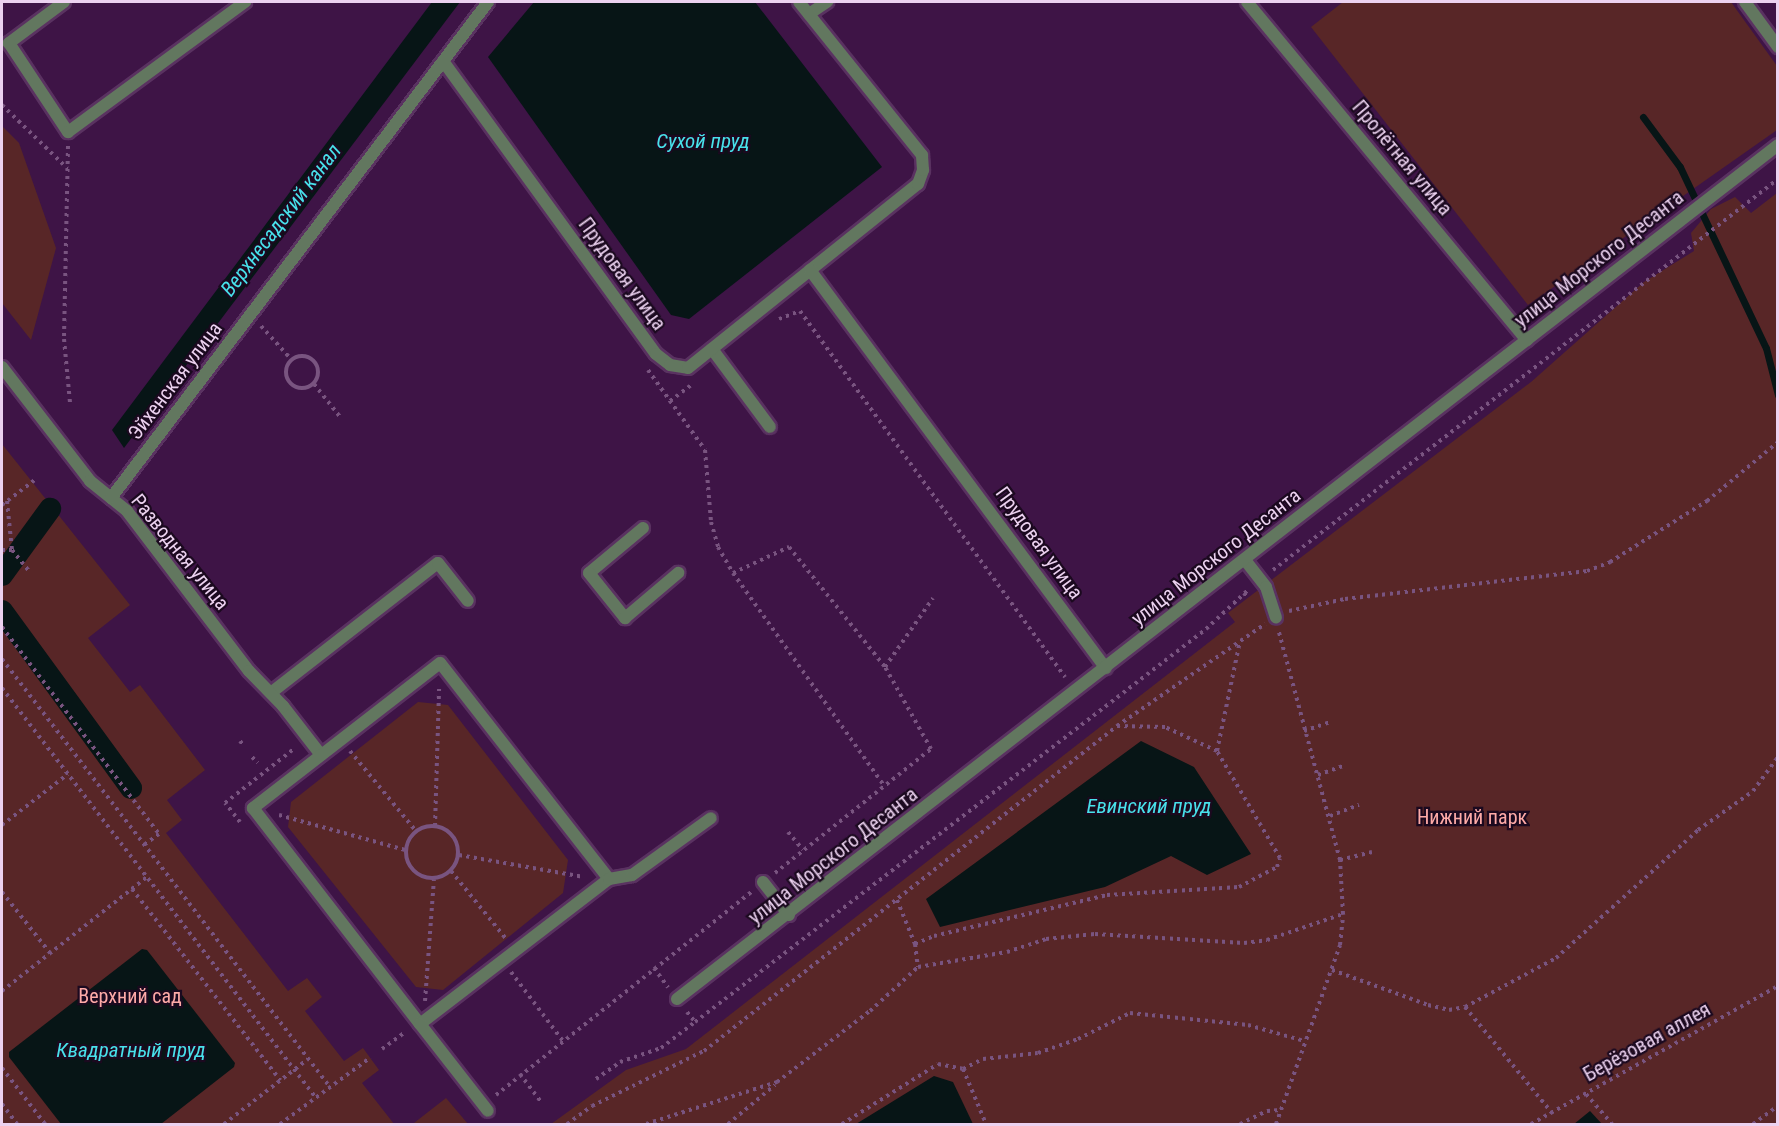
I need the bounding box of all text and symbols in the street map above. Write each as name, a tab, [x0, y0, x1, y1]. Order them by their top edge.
street label: Пролётная улица	[1347, 96, 1457, 220]
water label: Сухой пруд	[656, 128, 750, 154]
water label: Верхнесадский канал	[215, 139, 347, 301]
street label: улица Морского Десанта	[1510, 186, 1688, 332]
street label: Прудовая улица	[573, 213, 671, 335]
street label: Эйхенская улица	[123, 317, 227, 445]
street label: Прудовая улица	[990, 482, 1088, 604]
street label: улица Морского Десанта	[1127, 484, 1305, 630]
street label: Разводная улица	[126, 489, 234, 615]
street label: улица Морского Десанта	[744, 783, 922, 929]
water label: Евинский пруд	[1087, 793, 1211, 819]
park label: Нижний парк	[1417, 805, 1527, 829]
park label: Верхний сад	[78, 984, 182, 1008]
street label: Берёзовая аллея	[1579, 997, 1715, 1087]
water label: Квадратный пруд	[56, 1037, 206, 1063]

